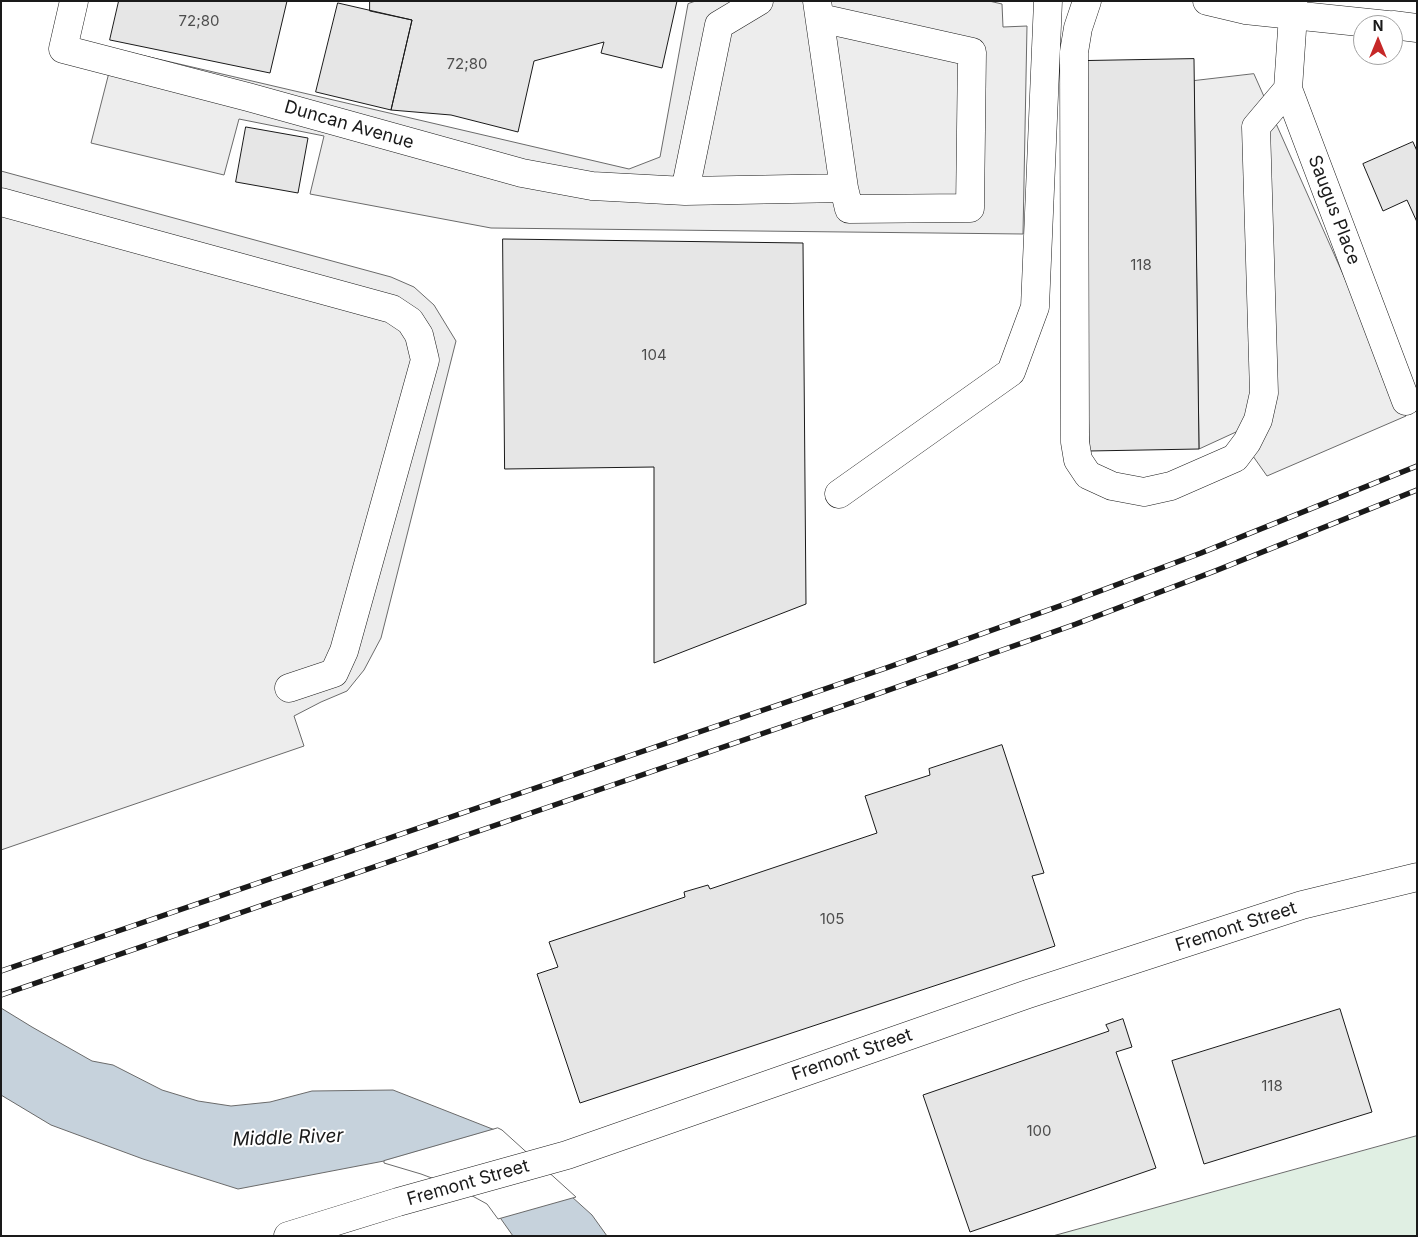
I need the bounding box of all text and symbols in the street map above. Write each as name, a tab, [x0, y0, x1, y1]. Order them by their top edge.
house number: 72;80	[179, 12, 219, 30]
north arrow	[1353, 15, 1403, 65]
text: N	[1373, 17, 1383, 34]
house number: 72;80	[447, 55, 487, 73]
street label: Duncan Avenue	[282, 96, 416, 154]
street label: Saugus Place	[1303, 152, 1365, 268]
house number: 118	[1130, 256, 1152, 274]
house number: 104	[641, 346, 667, 364]
street label: Fremont Street	[1173, 897, 1299, 957]
house number: 105	[820, 910, 844, 928]
street label: Fremont Street	[789, 1024, 915, 1086]
house number: 118	[1261, 1077, 1283, 1095]
house number: 100	[1026, 1122, 1052, 1140]
water label: Middle River	[232, 1125, 344, 1151]
street label: Fremont Street	[404, 1155, 532, 1211]

